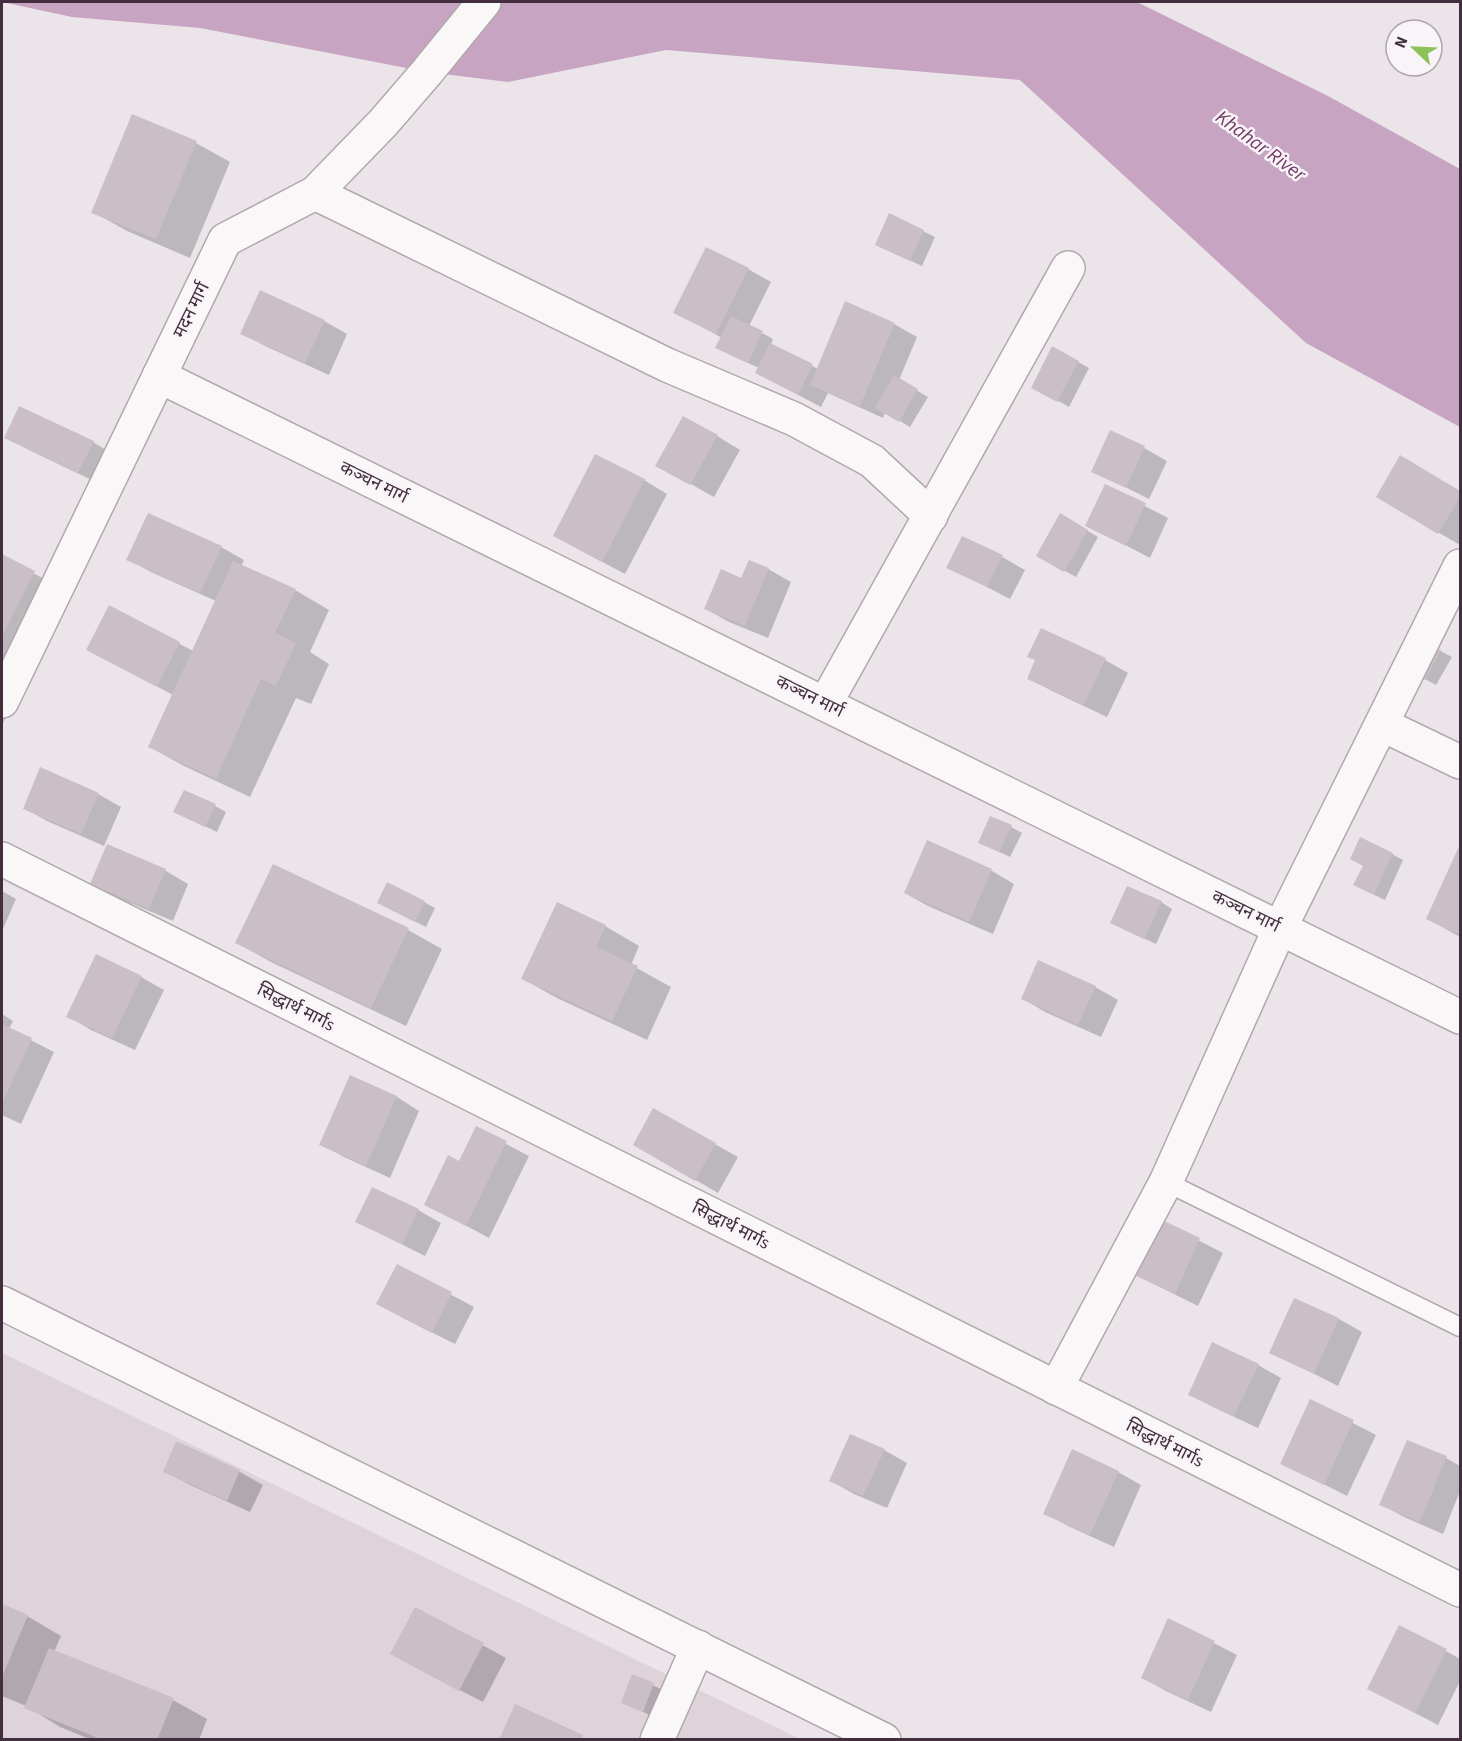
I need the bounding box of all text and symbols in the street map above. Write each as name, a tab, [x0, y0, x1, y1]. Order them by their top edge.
north arrow	[1384, 18, 1444, 78]
text: N	[1389, 33, 1413, 52]
water label: Khahar River	[1210, 103, 1312, 189]
street label: मदन मार्ग	[167, 277, 216, 342]
street label: कञ्चन मार्ग	[335, 455, 413, 510]
street label: कञ्चन मार्ग	[771, 669, 849, 724]
street label: कञ्चन मार्ग	[1207, 884, 1285, 939]
street label: सिद्धार्थ मार्गs	[253, 977, 339, 1038]
street label: सिद्धार्थ मार्गs	[688, 1195, 774, 1256]
street label: सिद्धार्थ मार्गs	[1122, 1413, 1208, 1474]

